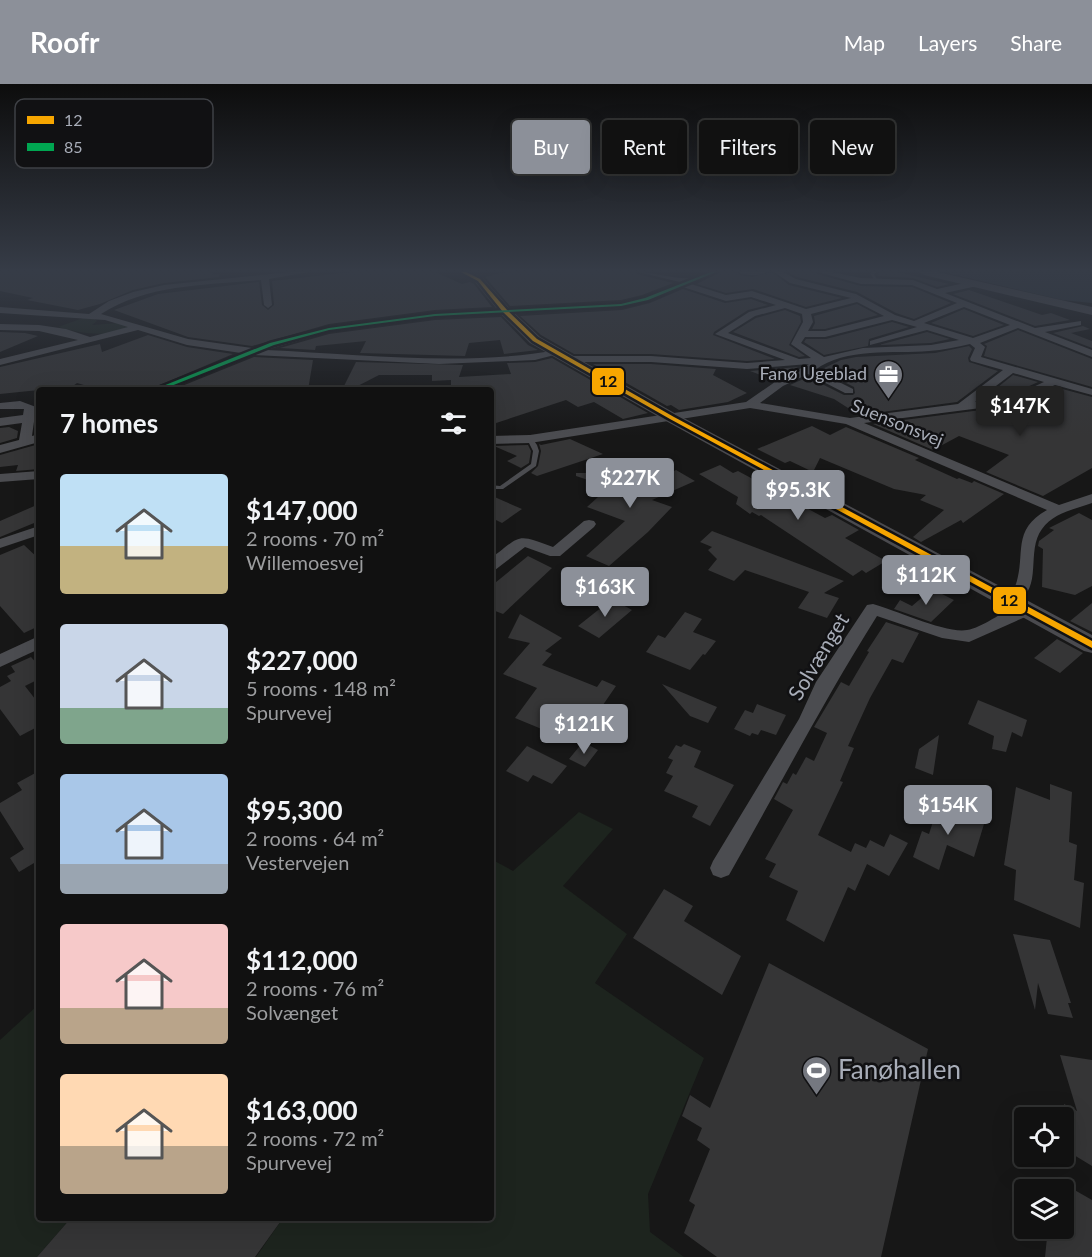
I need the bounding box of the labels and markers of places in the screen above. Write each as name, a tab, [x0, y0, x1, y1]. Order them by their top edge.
office icon: Fanø Ugeblad	[872, 358, 904, 400]
place label: Fanø Ugeblad	[759, 362, 867, 384]
pin: $147K	[978, 386, 1062, 437]
pin: $227K	[588, 458, 672, 509]
pin: $95.3K	[749, 470, 847, 521]
pin: $112K	[884, 555, 968, 606]
pin: $163K	[563, 567, 647, 618]
pin: $121K	[542, 704, 626, 755]
pin: $154K	[906, 785, 990, 836]
place label: Fanøhallen	[838, 1053, 961, 1085]
sports icon: Fanøhallen	[801, 1054, 833, 1096]

